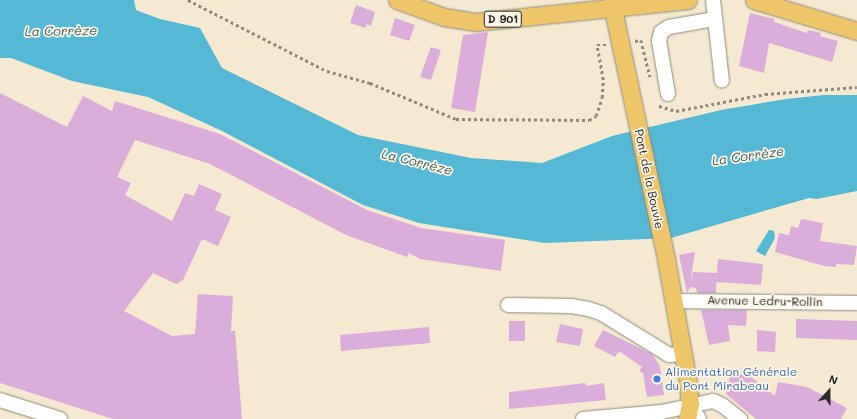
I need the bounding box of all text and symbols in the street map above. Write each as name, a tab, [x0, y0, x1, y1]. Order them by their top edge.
road number: D 901	[483, 10, 523, 28]
water label: La Corrèze	[25, 23, 97, 39]
street label: Pont de la Bouvie	[631, 128, 667, 230]
water label: La Corrèze	[711, 143, 785, 169]
water label: La Corrèze	[380, 146, 454, 178]
street label: Avenue Ledru-Rollin	[707, 293, 823, 309]
place label: Alimentation Générale du Pont Mirabeau	[665, 365, 797, 393]
north arrow	[809, 371, 849, 411]
text: N	[827, 371, 840, 388]
marker: Alimentation Générale du Pont Mirabeau	[652, 374, 662, 384]

